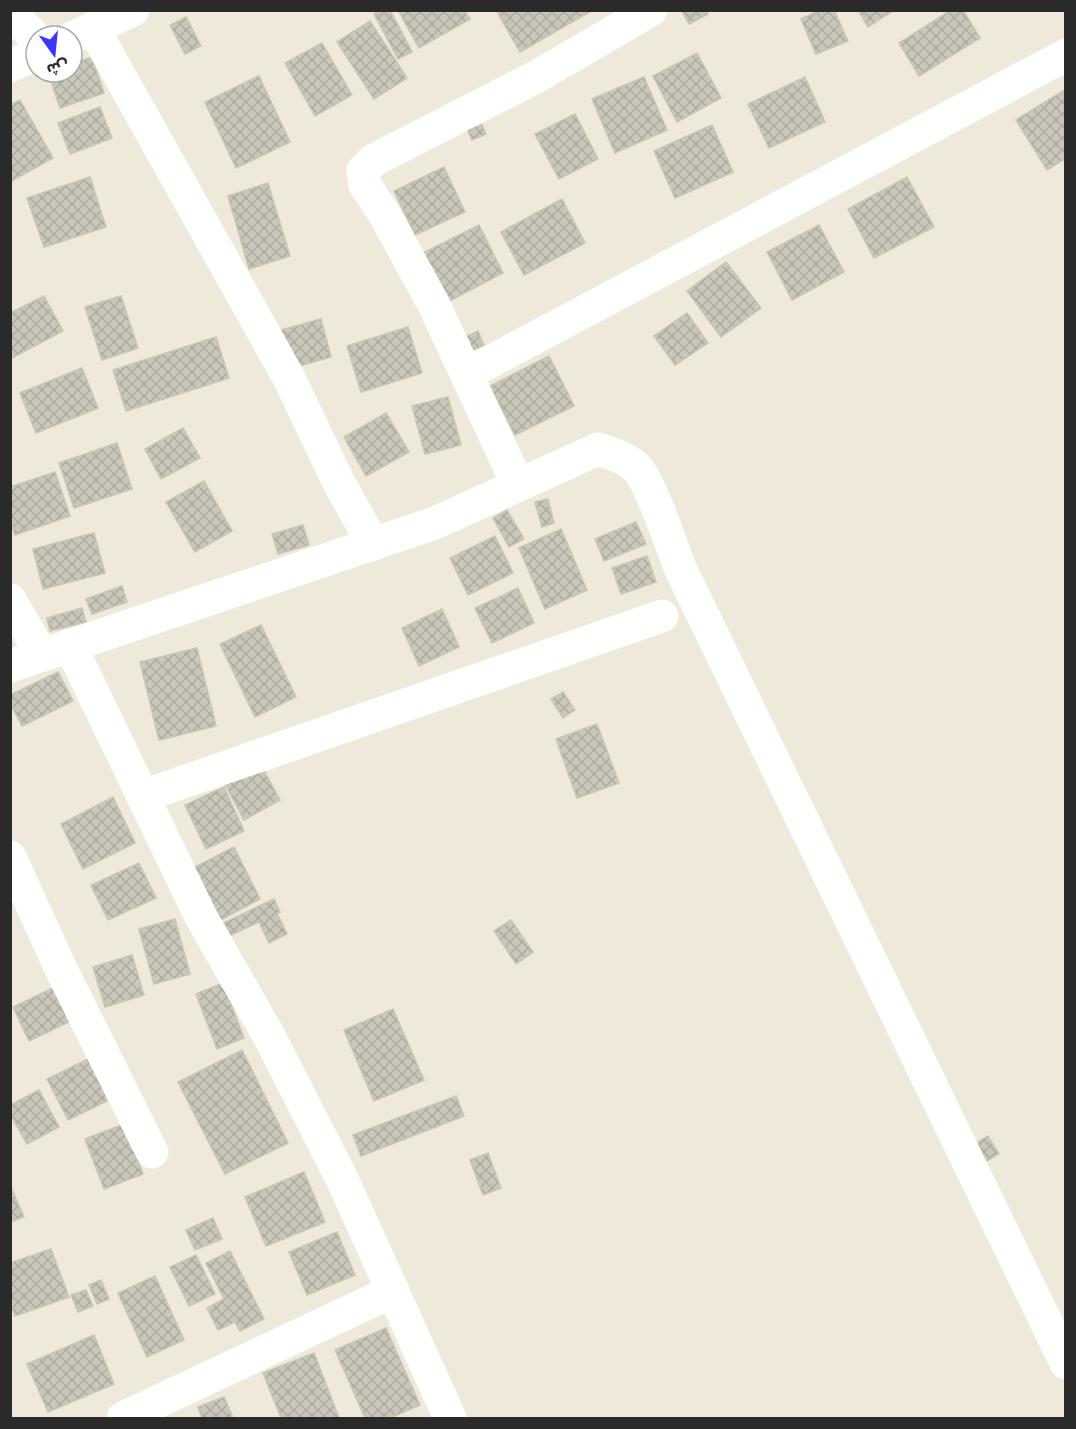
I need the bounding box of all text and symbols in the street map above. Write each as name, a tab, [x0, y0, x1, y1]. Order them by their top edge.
north arrow	[24, 24, 84, 84]
text: ش	[45, 56, 71, 81]

